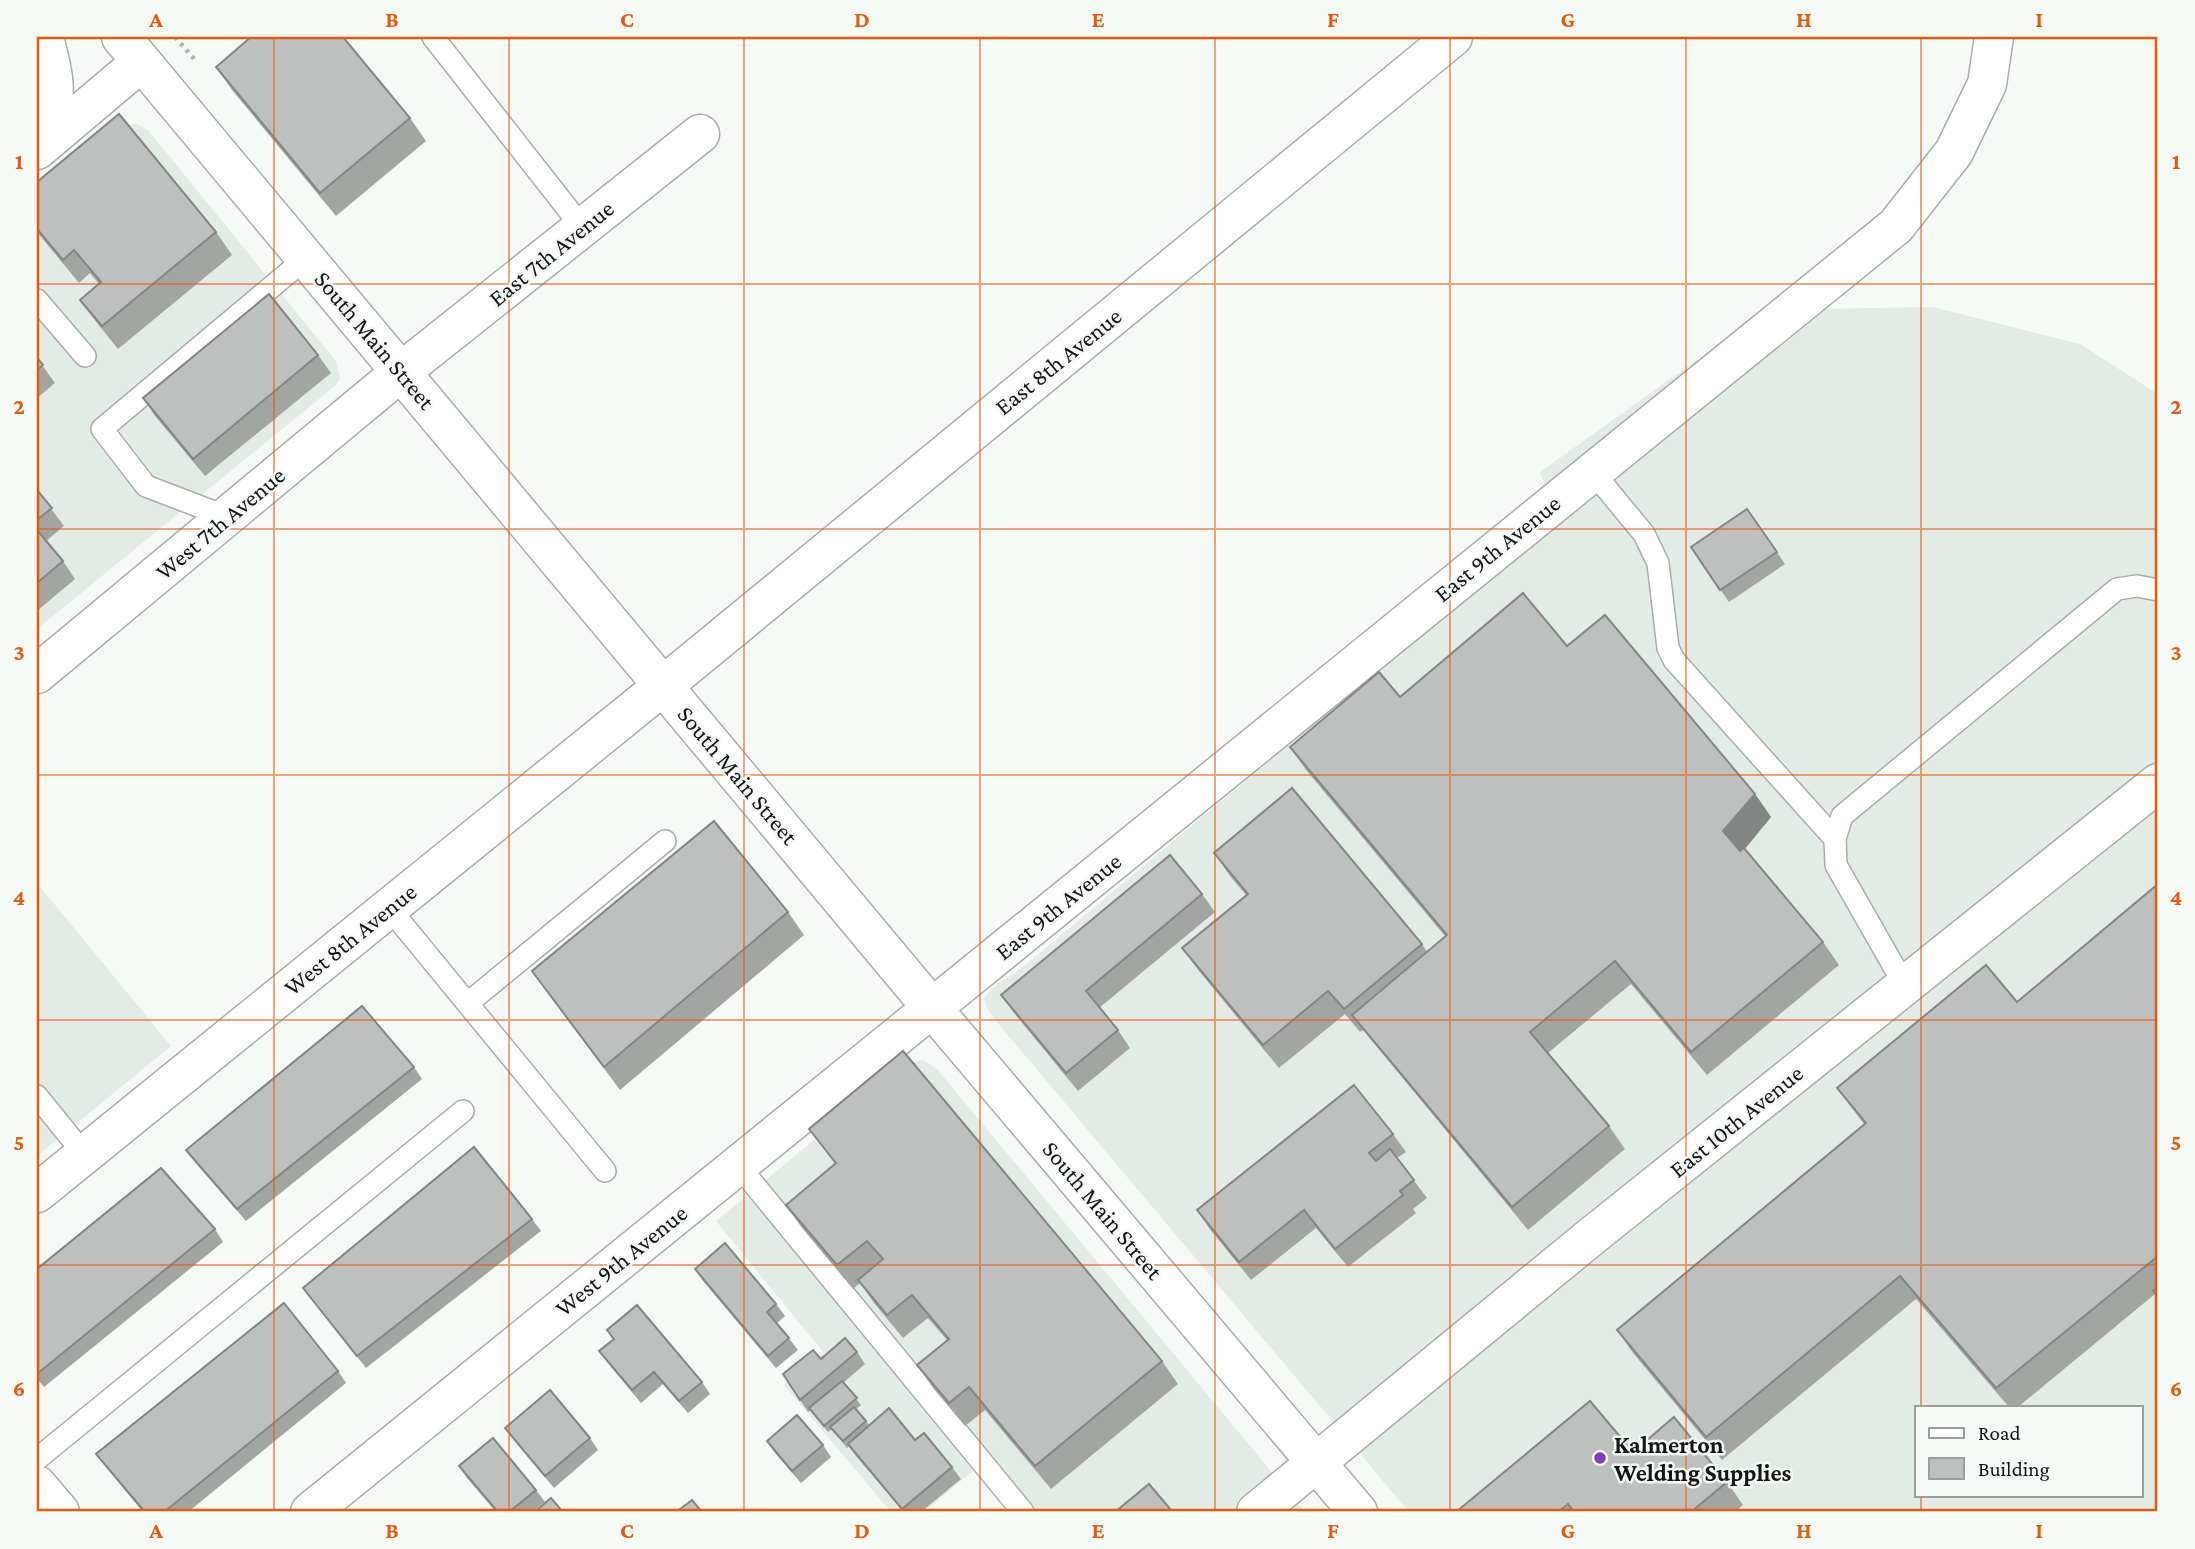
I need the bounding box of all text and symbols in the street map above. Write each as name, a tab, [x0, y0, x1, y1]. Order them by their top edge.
text: A	[148, 6, 163, 32]
text: B	[385, 6, 399, 32]
text: C	[620, 6, 634, 32]
text: D	[854, 6, 870, 32]
text: E	[1091, 6, 1105, 32]
text: F	[1327, 6, 1339, 32]
text: G	[1561, 6, 1576, 32]
text: H	[1796, 6, 1812, 32]
text: I	[2035, 6, 2043, 32]
text: 1	[15, 148, 24, 174]
text: 1	[2172, 148, 2181, 174]
street label: East 7th Avenue	[483, 194, 619, 312]
street label: South Main Street	[309, 265, 441, 415]
street label: East 8th Avenue	[989, 302, 1127, 420]
text: 2	[13, 393, 25, 419]
text: 2	[2170, 393, 2182, 419]
street label: West 7th Avenue	[150, 461, 290, 585]
street label: East 9th Avenue	[1429, 489, 1565, 607]
text: 3	[13, 639, 25, 665]
text: 3	[2170, 639, 2182, 665]
street label: South Main Street	[672, 700, 804, 850]
street label: East 9th Avenue	[990, 847, 1126, 965]
street label: West 8th Avenue	[278, 877, 422, 1001]
text: 4	[13, 884, 25, 910]
text: 4	[2170, 884, 2182, 910]
street label: East 10th Avenue	[1664, 1059, 1808, 1183]
text: 5	[13, 1129, 25, 1155]
text: 5	[2170, 1129, 2182, 1155]
street label: South Main Street	[1037, 1135, 1169, 1285]
street label: West 9th Avenue	[550, 1199, 692, 1321]
text: 6	[13, 1375, 25, 1401]
text: 6	[2170, 1375, 2182, 1401]
legend	[1915, 1406, 2142, 1496]
text: Road	[1978, 1421, 2021, 1445]
place label: Kalmerton Welding Supplies	[1613, 1431, 1792, 1486]
marker: Kalmerton Welding Supplies	[1592, 1450, 1608, 1466]
text: Building	[1978, 1457, 2050, 1481]
text: A	[148, 1517, 163, 1543]
text: B	[385, 1517, 399, 1543]
text: C	[620, 1517, 634, 1543]
text: D	[854, 1517, 870, 1543]
text: E	[1091, 1517, 1105, 1543]
text: F	[1327, 1517, 1339, 1543]
text: G	[1561, 1517, 1576, 1543]
text: H	[1796, 1517, 1812, 1543]
text: I	[2035, 1517, 2043, 1543]

